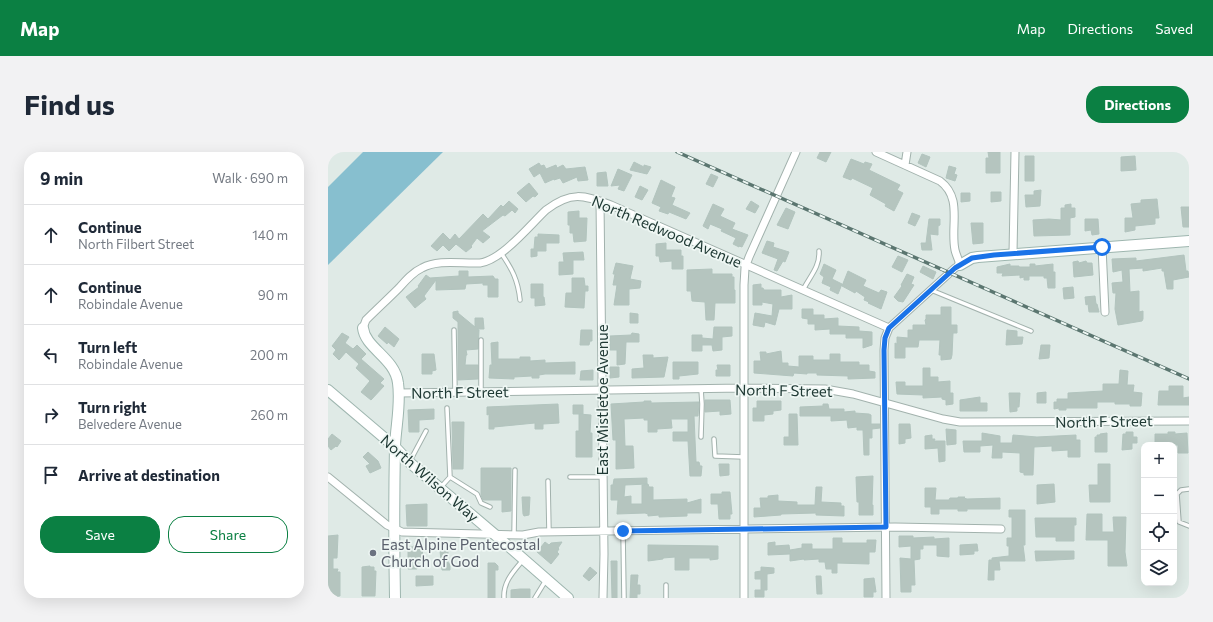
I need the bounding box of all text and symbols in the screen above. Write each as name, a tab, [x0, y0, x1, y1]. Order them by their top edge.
text: Map	[20, 17, 59, 40]
text: Map	[1017, 20, 1046, 37]
text: Directions	[1068, 20, 1133, 37]
text: Saved	[1155, 20, 1193, 37]
button: Directions	[1086, 86, 1189, 123]
text: Find us	[24, 87, 115, 121]
text: 9 min	[40, 168, 83, 189]
text: Walk · 690 m	[212, 170, 288, 186]
street label: North Redwood Avenue	[589, 191, 745, 271]
text: Continue	[78, 218, 142, 236]
icon: ahead	[40, 224, 62, 246]
text: 140 m	[252, 227, 288, 243]
text: North Filbert Street	[78, 236, 194, 252]
route start	[1093, 238, 1111, 256]
text: Continue	[78, 278, 142, 296]
icon: ahead	[40, 284, 62, 306]
text: 90 m	[258, 287, 288, 303]
text: Robindale Avenue	[78, 296, 183, 312]
street label: East Mistletoe Avenue	[593, 324, 611, 476]
text: Turn left	[78, 338, 137, 356]
icon: left	[40, 344, 62, 366]
text: 200 m	[250, 347, 288, 363]
text: Robindale Avenue	[78, 356, 183, 372]
street label: North F Street	[735, 380, 833, 400]
street label: North F Street	[411, 382, 509, 402]
text: Turn right	[78, 398, 147, 416]
icon: right	[40, 404, 62, 426]
text: 260 m	[251, 407, 288, 423]
street label: North F Street	[1055, 411, 1153, 431]
text: Belvedere Avenue	[78, 416, 182, 432]
street label: North Wilson Way	[377, 431, 483, 526]
map controls	[1141, 442, 1177, 586]
button: +	[1141, 442, 1177, 478]
icon: arrive	[40, 464, 62, 486]
text: Arrive at destination	[78, 466, 220, 484]
button: −	[1141, 478, 1177, 514]
button: locate	[1141, 514, 1177, 550]
button: Save	[40, 516, 160, 553]
button: Share	[168, 516, 288, 553]
route end	[614, 522, 632, 540]
place label: East Alpine Pentecostal Church of God	[381, 535, 540, 570]
marker: East Alpine Pentecostal Church of God	[368, 548, 378, 558]
button: layers	[1141, 550, 1177, 586]

